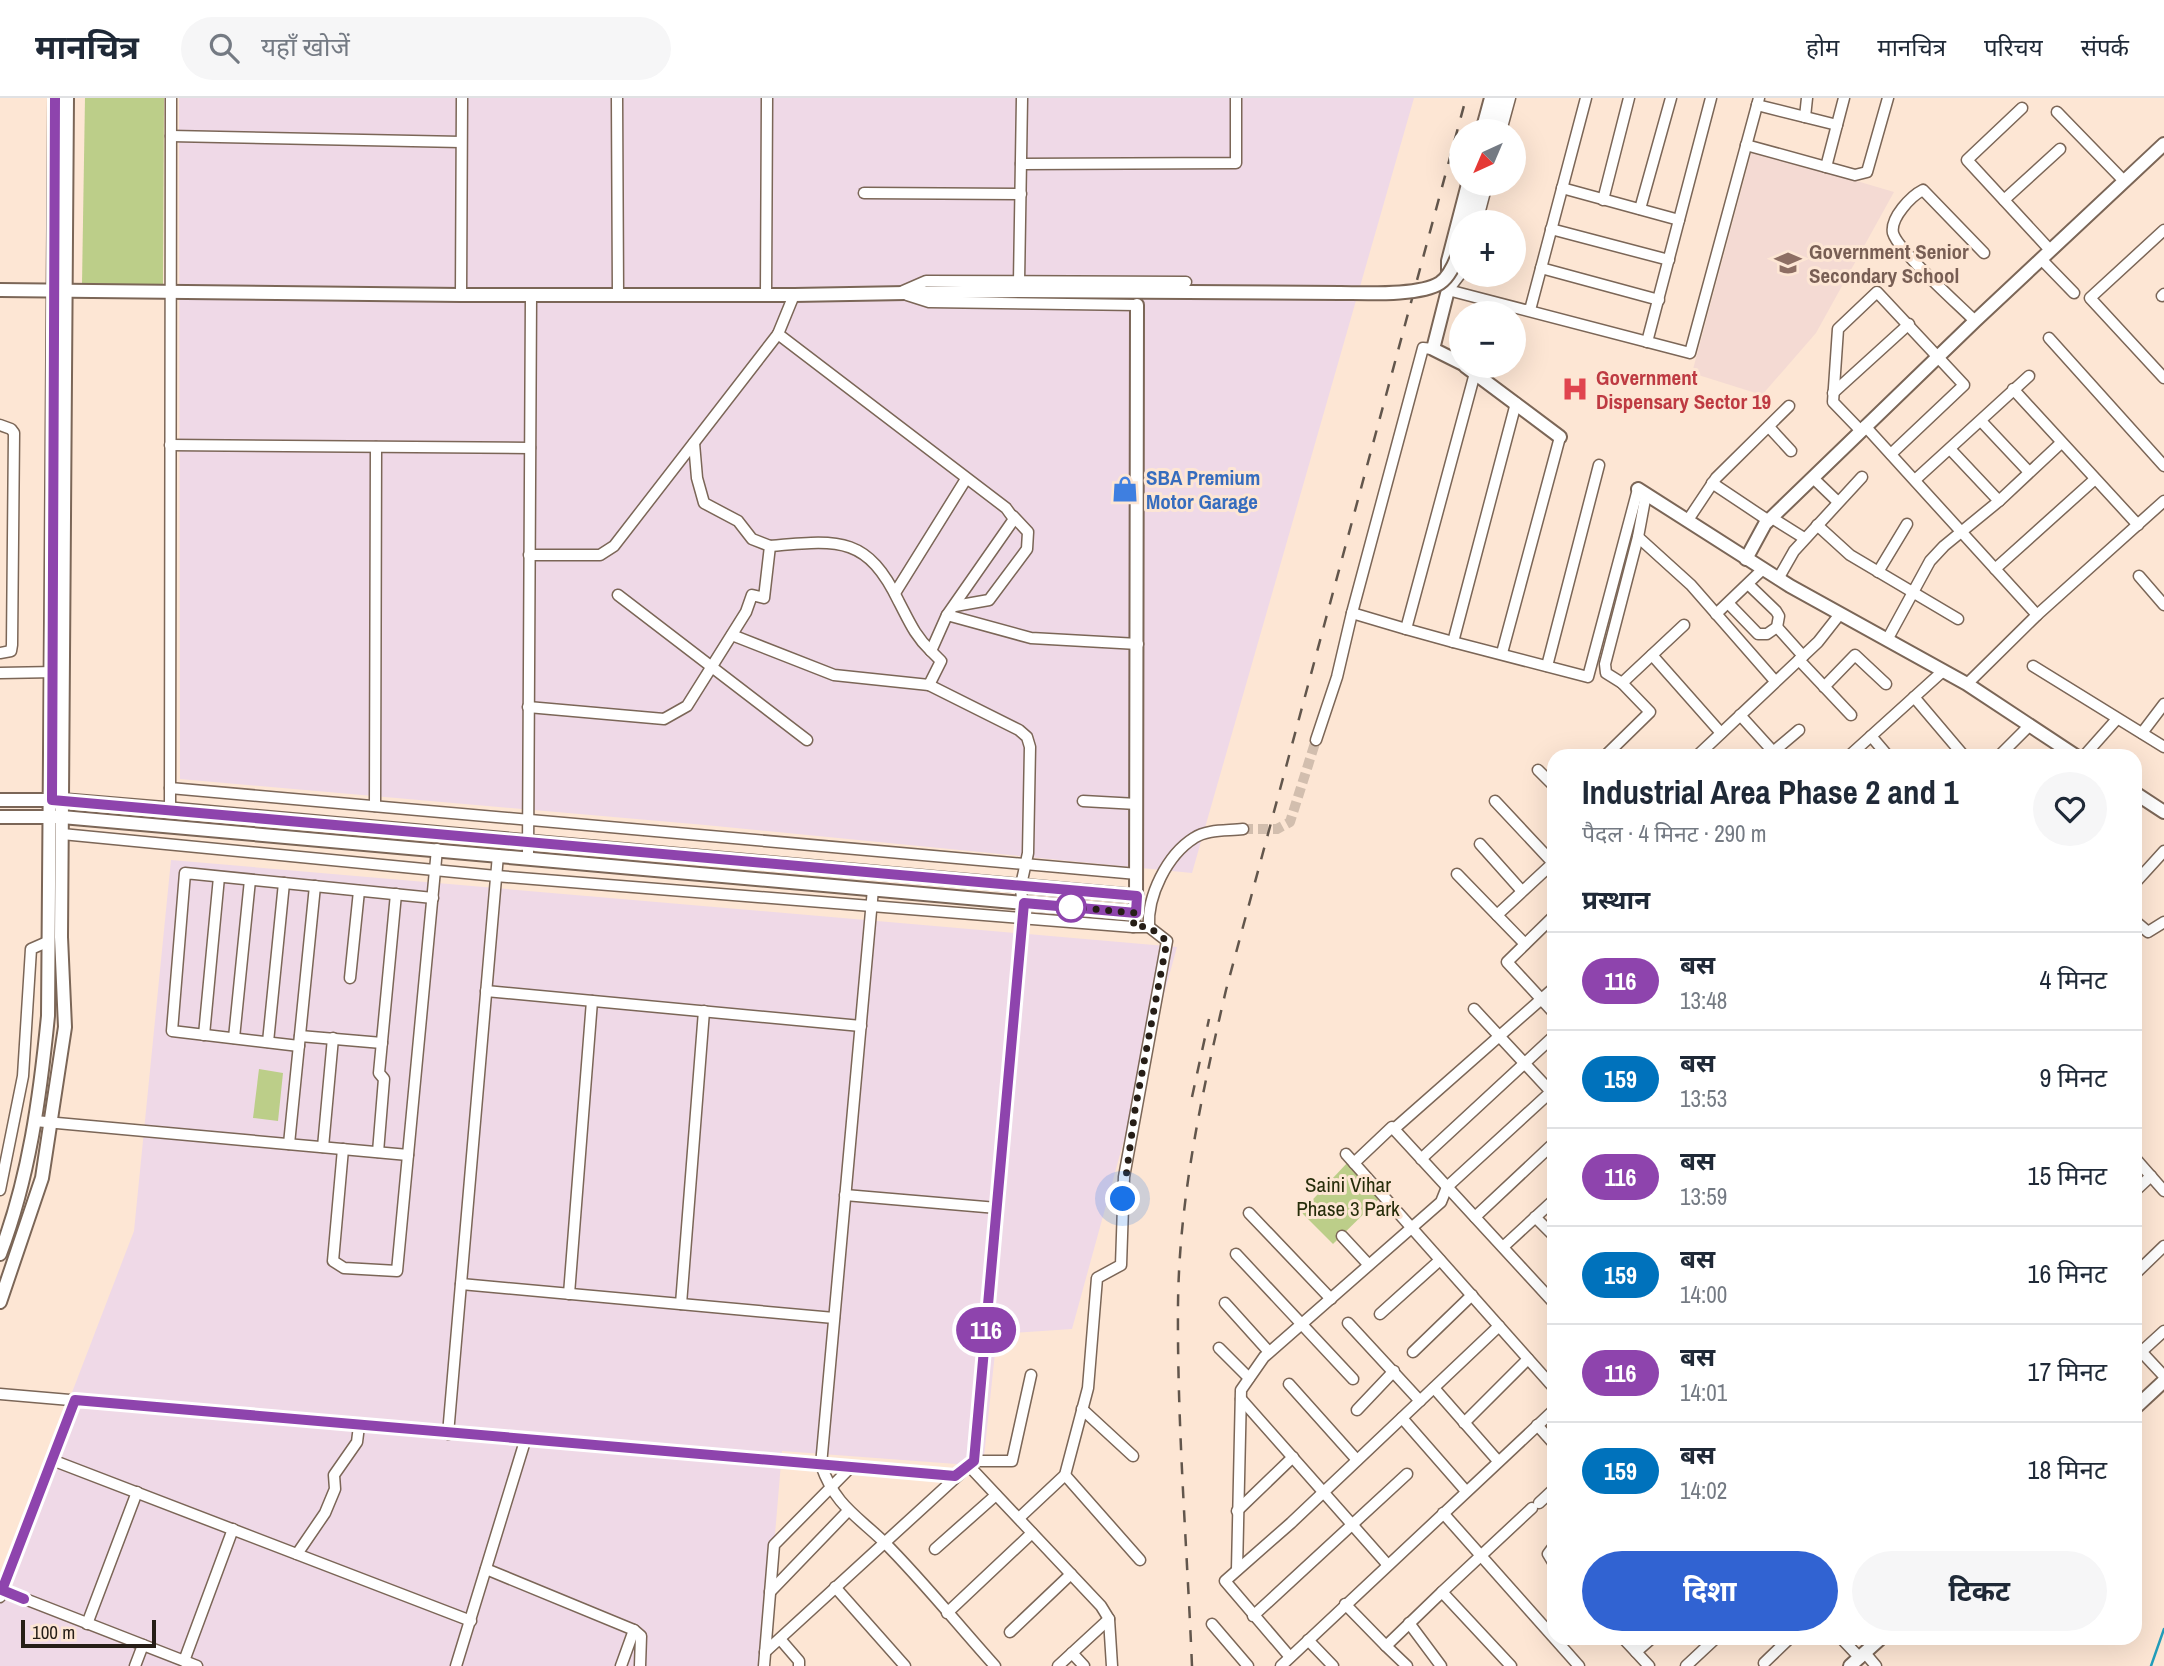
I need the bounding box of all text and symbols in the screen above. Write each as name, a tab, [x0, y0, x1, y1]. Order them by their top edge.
search box	[181, 17, 671, 80]
text: मानचित्र	[35, 25, 139, 69]
icon: search	[205, 29, 243, 67]
text: यहाँ खोजें	[261, 29, 350, 64]
text: होम	[1806, 31, 1839, 63]
text: मानचित्र	[1877, 31, 1946, 63]
text: परिचय	[1984, 31, 2043, 63]
text: संपर्क	[2081, 31, 2129, 63]
north arrow	[1449, 119, 1526, 196]
map controls	[1449, 119, 1526, 378]
button: +	[1449, 210, 1526, 287]
place label: Government Senior Secondary School	[1809, 237, 1969, 290]
school or university icon: Government Senior Secondary School	[1773, 248, 1803, 278]
button: −	[1449, 301, 1526, 378]
place label: Government Dispensary Sector 19	[1596, 363, 1771, 416]
hospital icon: Government Dispensary Sector 19	[1560, 374, 1590, 404]
place label: SBA Premium Motor Garage	[1146, 463, 1260, 516]
shop icon: SBA Premium Motor Garage	[1110, 474, 1140, 504]
text: Industrial Area Phase 2 and 1	[1582, 770, 1959, 814]
button: heart	[2033, 772, 2107, 846]
text: पैदल · 4 मिनट · 290 m	[1582, 818, 1767, 849]
text: प्रस्थान	[1582, 882, 1650, 917]
unlabelled marker	[1056, 892, 1086, 922]
text: बस	[1680, 947, 1715, 982]
text: 4 मिनट	[2039, 962, 2107, 997]
text: 116	[1605, 965, 1636, 997]
text: 13:48	[1680, 985, 1727, 1016]
text: बस	[1680, 1045, 1715, 1080]
text: 9 मिनट	[2039, 1060, 2107, 1095]
text: 159	[1604, 1063, 1637, 1095]
text: 13:53	[1680, 1083, 1727, 1114]
text: बस	[1680, 1143, 1715, 1178]
text: 15 मिनट	[2028, 1158, 2107, 1193]
text: 116	[1605, 1161, 1636, 1193]
park label: Saini Vihar Phase 3 Park	[1296, 1170, 1400, 1223]
your location	[1105, 1181, 1140, 1216]
text: 13:59	[1680, 1181, 1727, 1212]
text: बस	[1680, 1241, 1715, 1276]
text: 16 मिनट	[2028, 1256, 2107, 1291]
text: 159	[1604, 1259, 1637, 1291]
text: 14:00	[1680, 1279, 1727, 1310]
line badge: 116	[946, 1307, 1026, 1353]
text: 116	[970, 1314, 1002, 1346]
text: बस	[1680, 1339, 1715, 1374]
text: 17 मिनट	[2028, 1354, 2107, 1389]
text: 116	[1605, 1357, 1636, 1389]
text: 14:01	[1680, 1377, 1727, 1408]
text: बस	[1680, 1437, 1715, 1472]
text: 18 मिनट	[2028, 1452, 2107, 1487]
text: 159	[1604, 1455, 1637, 1487]
text: 14:02	[1680, 1475, 1727, 1506]
button: दिशा	[1582, 1551, 1838, 1631]
button: टिकट	[1852, 1551, 2107, 1631]
scale bar	[21, 1617, 156, 1649]
text: 100 m	[32, 1619, 75, 1645]

